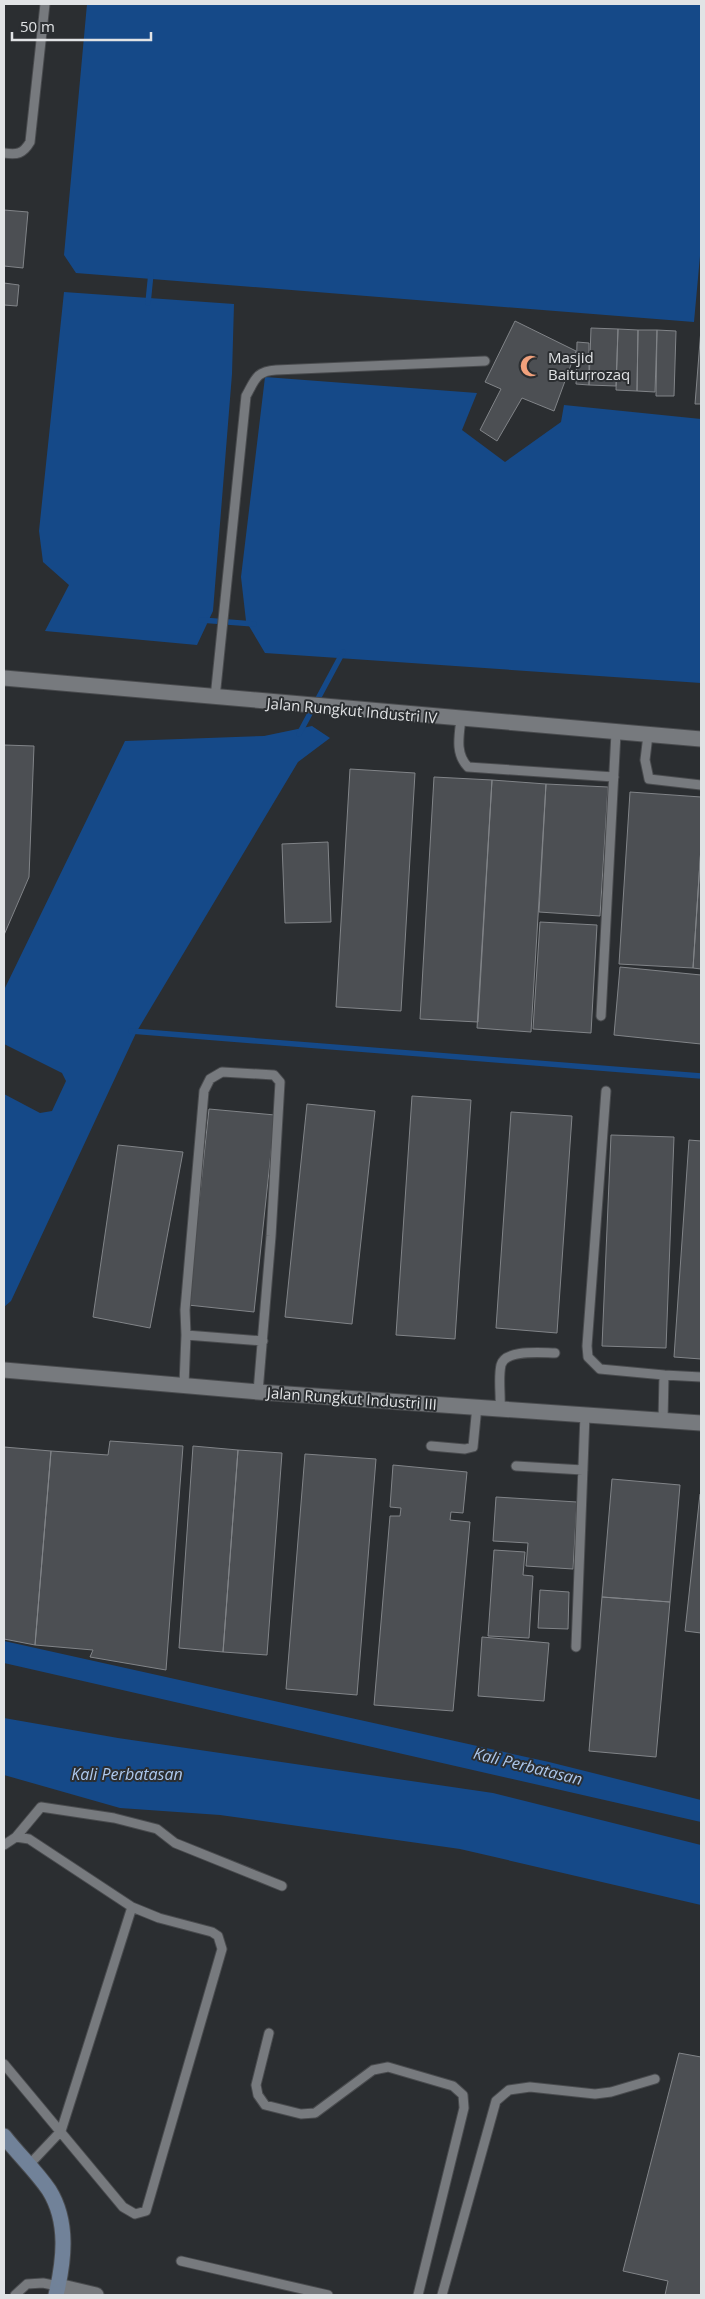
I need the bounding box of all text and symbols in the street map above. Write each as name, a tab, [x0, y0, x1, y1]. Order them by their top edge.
scale bar	[12, 10, 151, 42]
text: 50 m	[20, 16, 55, 36]
place label: Masjid Baiturrozaq	[548, 347, 630, 384]
mosque icon: Masjid Baiturrozaq	[518, 353, 544, 379]
street label: Jalan Rungkut Industri IV	[264, 692, 438, 727]
street label: Jalan Rungkut Industri III	[264, 1382, 438, 1414]
water label: Kali Perbatasan	[471, 1742, 585, 1790]
water label: Kali Perbatasan	[71, 1763, 183, 1785]

